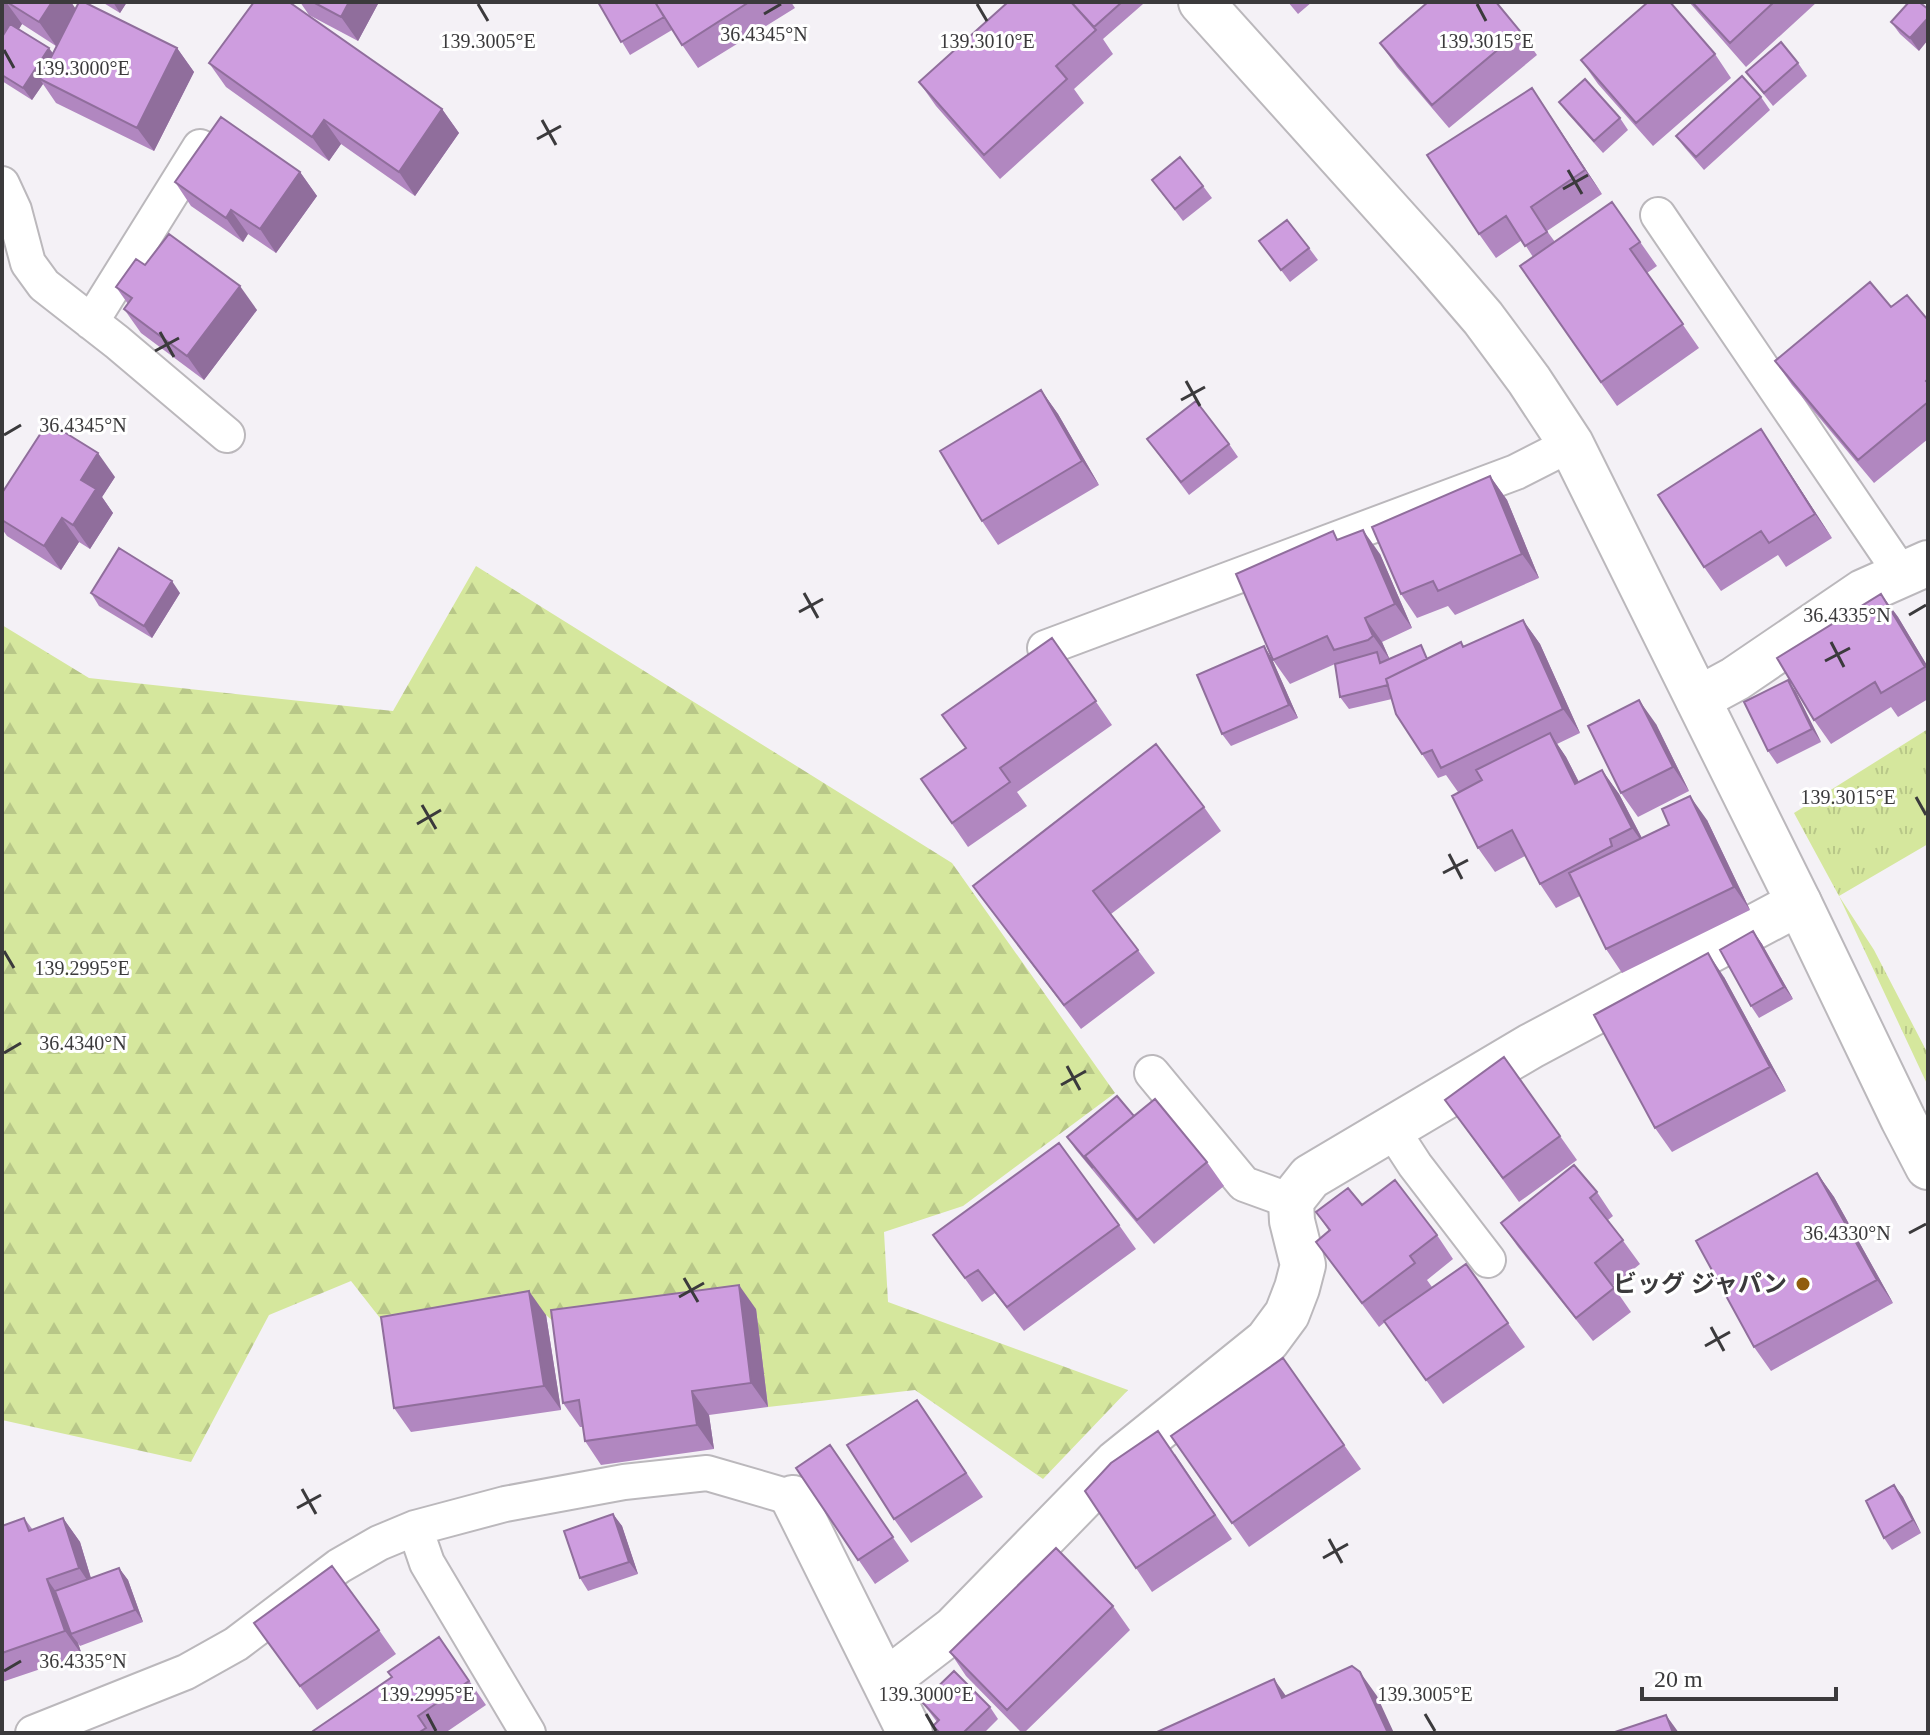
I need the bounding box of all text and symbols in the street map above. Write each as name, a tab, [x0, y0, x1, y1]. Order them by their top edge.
text: 36.4345°N	[720, 23, 808, 45]
text: 139.3005°E	[440, 30, 536, 52]
text: 139.3010°E	[939, 30, 1035, 52]
text: 139.3015°E	[1438, 30, 1534, 52]
text: 139.3000°E	[34, 57, 130, 79]
text: 36.4345°N	[39, 414, 127, 436]
text: 36.4335°N	[1803, 604, 1891, 626]
text: 139.3015°E	[1800, 786, 1896, 808]
text: 139.2995°E	[34, 957, 130, 979]
text: 36.4340°N	[39, 1032, 127, 1054]
text: 36.4330°N	[1803, 1222, 1891, 1244]
place label: ビッグ ジャパン	[1613, 1271, 1787, 1297]
marker: ビッグ ジャパン	[1794, 1275, 1812, 1293]
text: 36.4335°N	[39, 1650, 127, 1672]
scale bar	[1642, 1651, 1836, 1701]
text: 20 m	[1654, 1666, 1703, 1692]
text: 139.2995°E	[379, 1683, 475, 1705]
text: 139.3000°E	[878, 1683, 974, 1705]
text: 139.3005°E	[1377, 1683, 1473, 1705]

